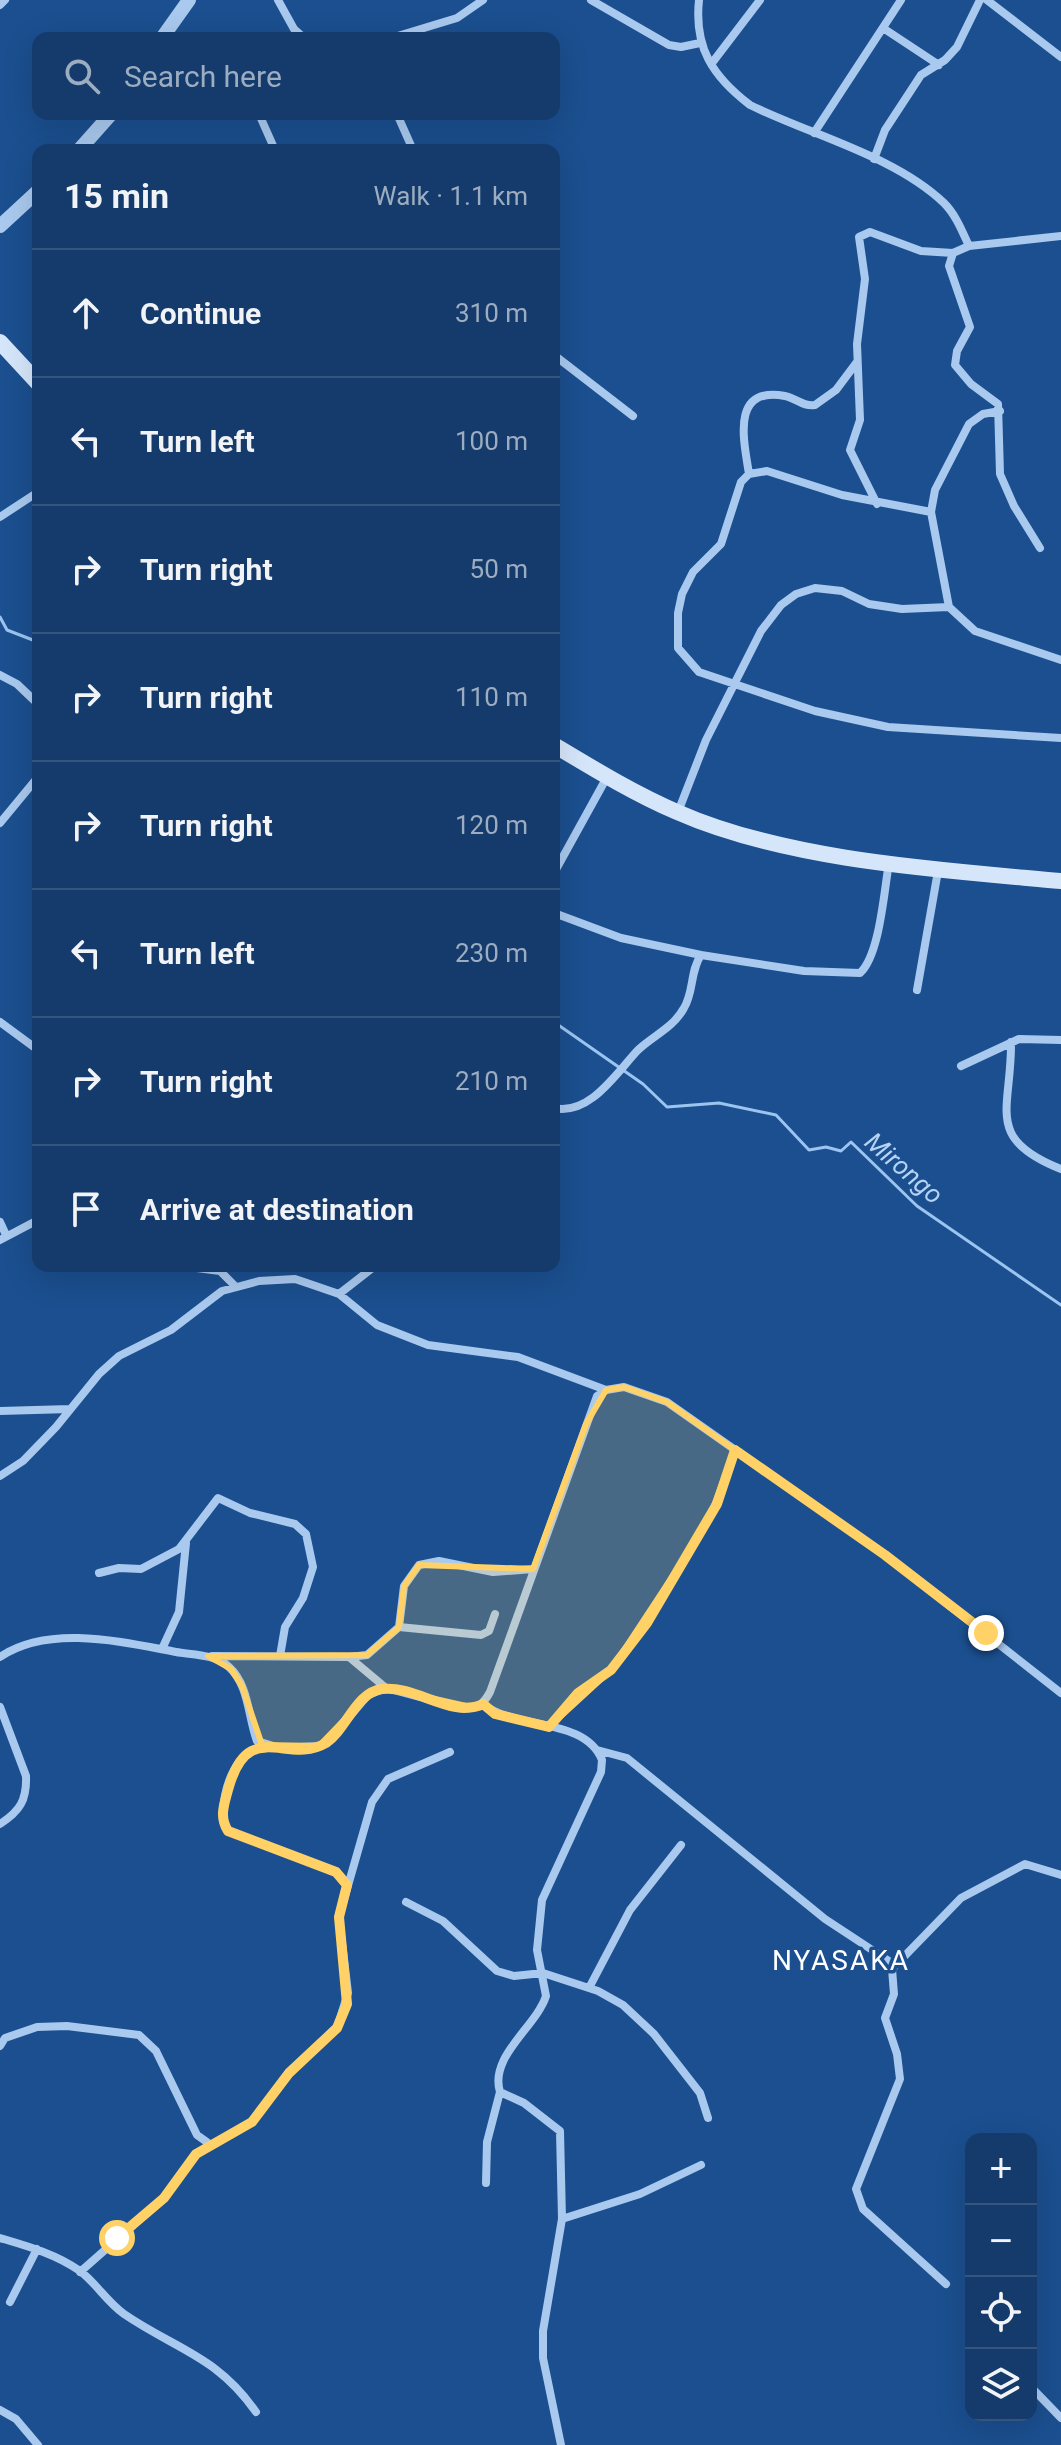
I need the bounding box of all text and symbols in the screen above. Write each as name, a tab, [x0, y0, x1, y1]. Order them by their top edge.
search box	[32, 32, 560, 120]
icon: search	[60, 54, 104, 98]
text: Search here	[124, 59, 282, 94]
text: 15 min	[64, 176, 169, 216]
text: Walk · 1.1 km	[374, 181, 528, 211]
icon: ahead	[64, 291, 108, 335]
text: Continue	[140, 296, 261, 331]
text: 310 m	[455, 298, 528, 328]
icon: left	[64, 419, 108, 463]
text: Turn left	[140, 424, 255, 459]
text: 100 m	[455, 426, 528, 456]
icon: right	[64, 547, 108, 591]
text: Turn right	[140, 552, 273, 587]
text: 50 m	[470, 554, 528, 584]
icon: right	[64, 675, 108, 719]
text: Turn right	[140, 680, 273, 715]
text: 110 m	[455, 682, 528, 712]
icon: right	[64, 803, 108, 847]
text: Turn right	[140, 808, 273, 843]
text: 120 m	[455, 810, 528, 840]
icon: left	[64, 931, 108, 975]
text: Turn left	[140, 936, 255, 971]
text: 230 m	[455, 938, 528, 968]
icon: right	[64, 1059, 108, 1103]
text: Turn right	[140, 1064, 273, 1099]
text: 210 m	[455, 1066, 528, 1096]
water label: Mirongo	[859, 1126, 949, 1210]
icon: arrive	[64, 1187, 108, 1231]
text: Arrive at destination	[140, 1192, 414, 1227]
route end	[968, 1615, 1004, 1651]
district label: NYASAKA	[772, 1944, 910, 1977]
map controls	[965, 2133, 1037, 2421]
button: +	[965, 2133, 1037, 2205]
button: −	[965, 2205, 1037, 2277]
route start	[99, 2220, 135, 2256]
button: locate	[965, 2277, 1037, 2349]
button: layers	[965, 2349, 1037, 2421]

